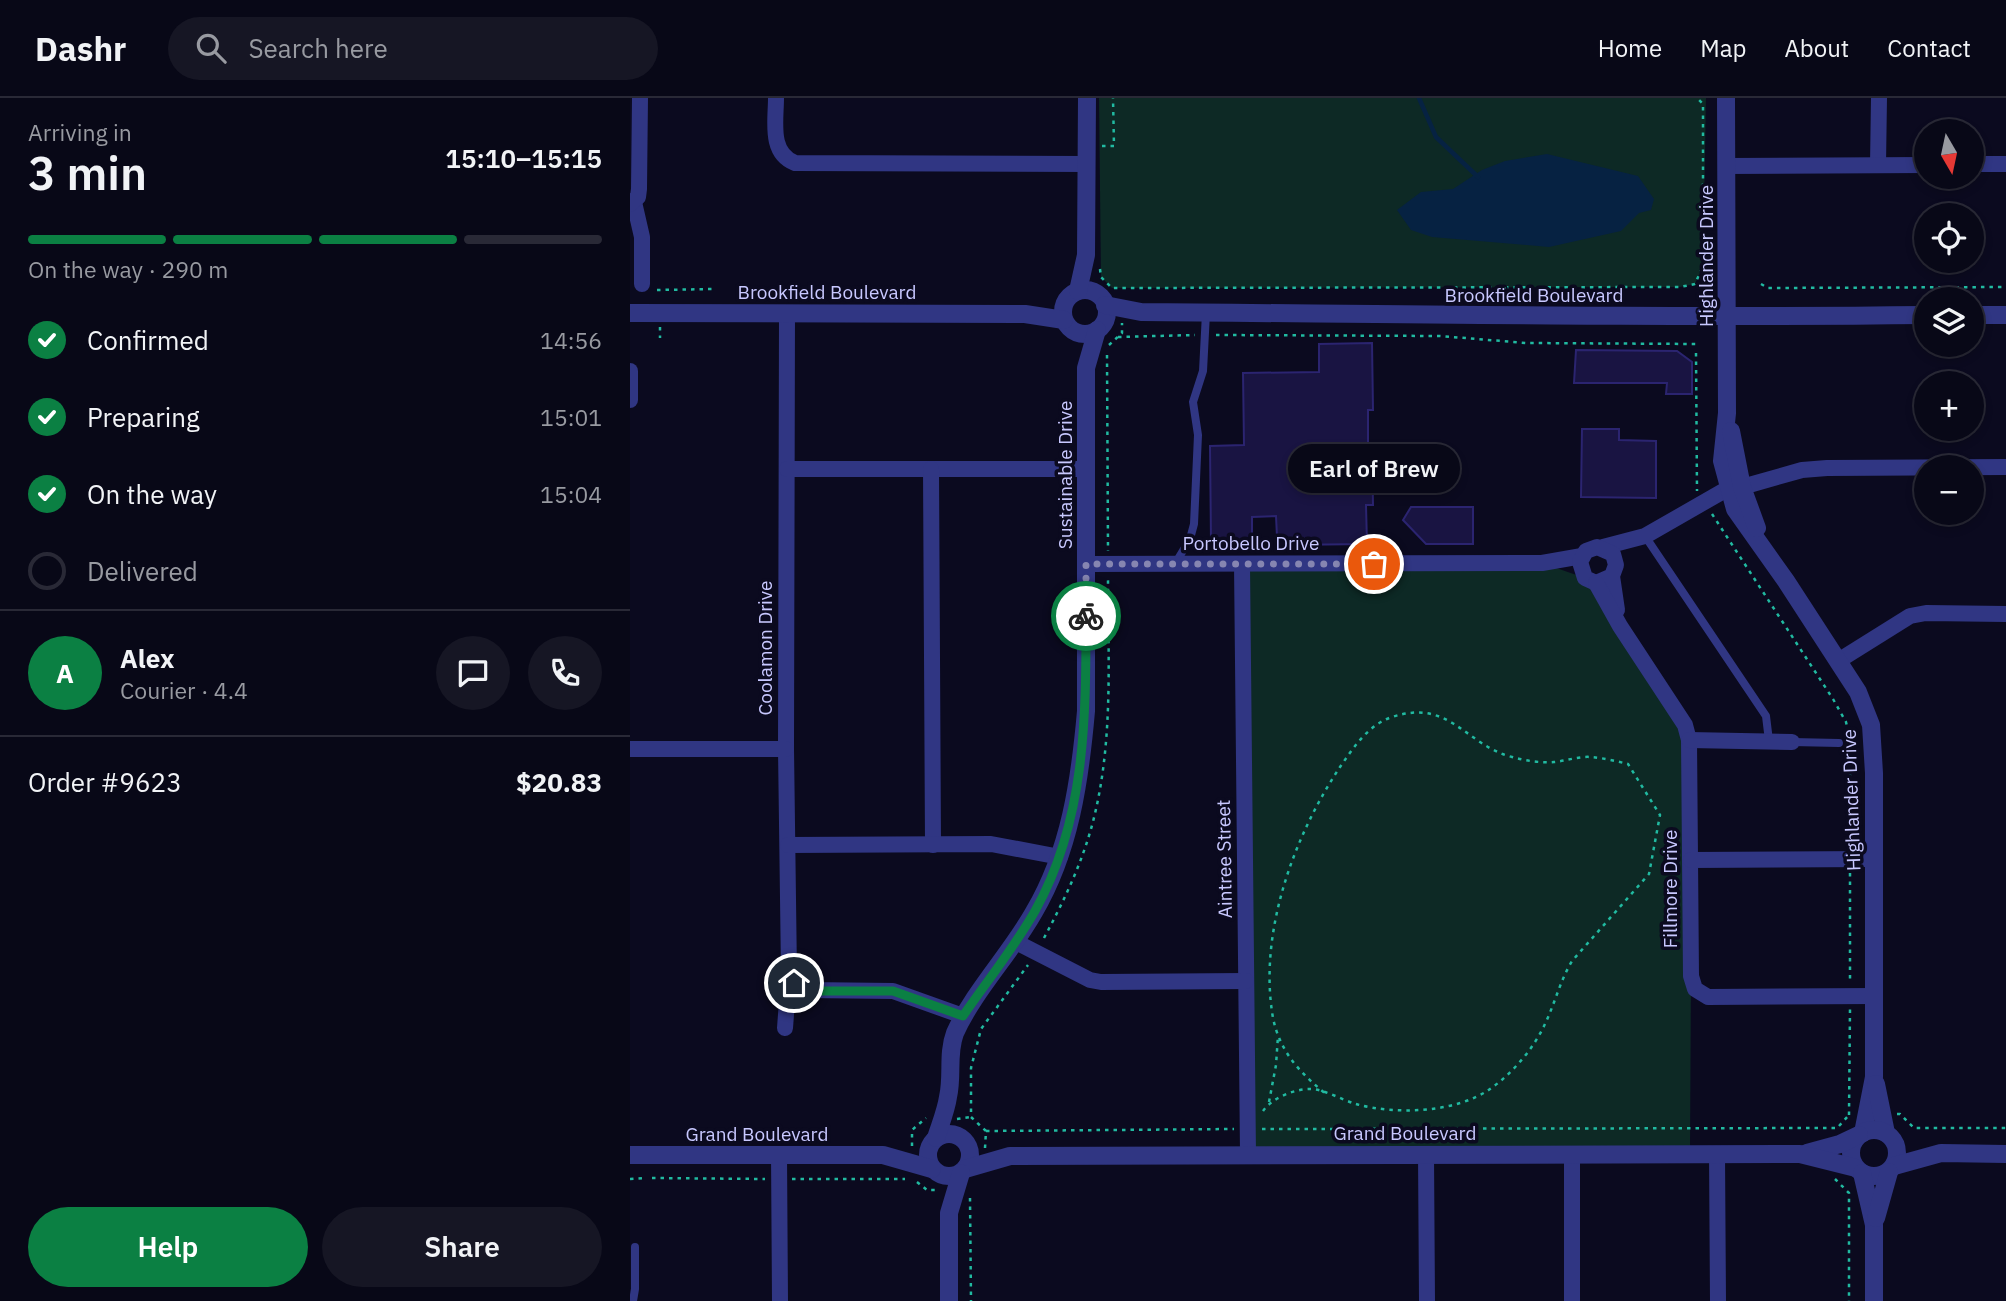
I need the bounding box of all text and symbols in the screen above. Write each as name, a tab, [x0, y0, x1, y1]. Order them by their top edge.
search box	[168, 17, 658, 80]
text: Dashr	[35, 27, 126, 70]
icon: search	[192, 29, 230, 67]
text: Search here	[248, 31, 388, 65]
text: Home	[1598, 32, 1662, 64]
text: Map	[1700, 32, 1746, 64]
text: About	[1784, 32, 1849, 64]
text: Contact	[1887, 32, 1971, 64]
text: Arriving in	[28, 117, 132, 147]
north arrow	[1914, 119, 1984, 189]
map controls	[1914, 119, 1984, 525]
text: 15:10–15:15	[445, 141, 602, 175]
text: 3 min	[28, 143, 147, 203]
street label: Highlander Drive	[1694, 185, 1718, 327]
button: locate	[1914, 203, 1984, 273]
text: On the way · 290 m	[28, 254, 228, 284]
street label: Brookfield Boulevard	[738, 280, 916, 304]
street label: Brookfield Boulevard	[1445, 283, 1623, 307]
button: layers	[1914, 287, 1984, 357]
icon: check	[28, 321, 66, 359]
text: Confirmed	[87, 323, 209, 357]
text: 14:56	[540, 325, 602, 355]
button: +	[1914, 371, 1984, 441]
icon: check	[28, 398, 66, 436]
text: Preparing	[87, 400, 200, 434]
street label: Sustainable Drive	[1053, 401, 1077, 549]
text: 15:01	[540, 402, 602, 432]
callout: Earl of Brew	[1288, 445, 1460, 494]
text: Earl of Brew	[1309, 453, 1439, 483]
button: −	[1914, 455, 1984, 525]
icon: check	[28, 475, 66, 513]
text: On the way	[87, 477, 217, 511]
text: 15:04	[540, 479, 602, 509]
street label: Portobello Drive	[1183, 531, 1319, 555]
pin	[1344, 534, 1404, 594]
icon: bag	[1355, 545, 1393, 583]
text: Delivered	[87, 554, 198, 588]
street label: Coolamon Drive	[753, 581, 777, 716]
courier	[1051, 581, 1121, 651]
icon: bike	[1067, 597, 1105, 635]
button: chat	[436, 636, 510, 710]
button: phone	[528, 636, 602, 710]
text: Alex	[120, 641, 174, 675]
text: A	[56, 656, 74, 690]
text: Courier · 4.4	[120, 675, 248, 705]
street label: Highlander Drive	[1837, 729, 1865, 871]
text: Order #9623	[28, 765, 182, 799]
text: $20.83	[516, 765, 602, 799]
street label: Aintree Street	[1211, 799, 1237, 919]
street label: Fillmore Drive	[1658, 830, 1682, 948]
pin	[764, 953, 824, 1013]
icon: home	[775, 964, 813, 1002]
street label: Grand Boulevard	[1333, 1121, 1477, 1145]
street label: Grand Boulevard	[685, 1122, 829, 1146]
button: Help	[28, 1207, 308, 1287]
button: Share	[322, 1207, 602, 1287]

